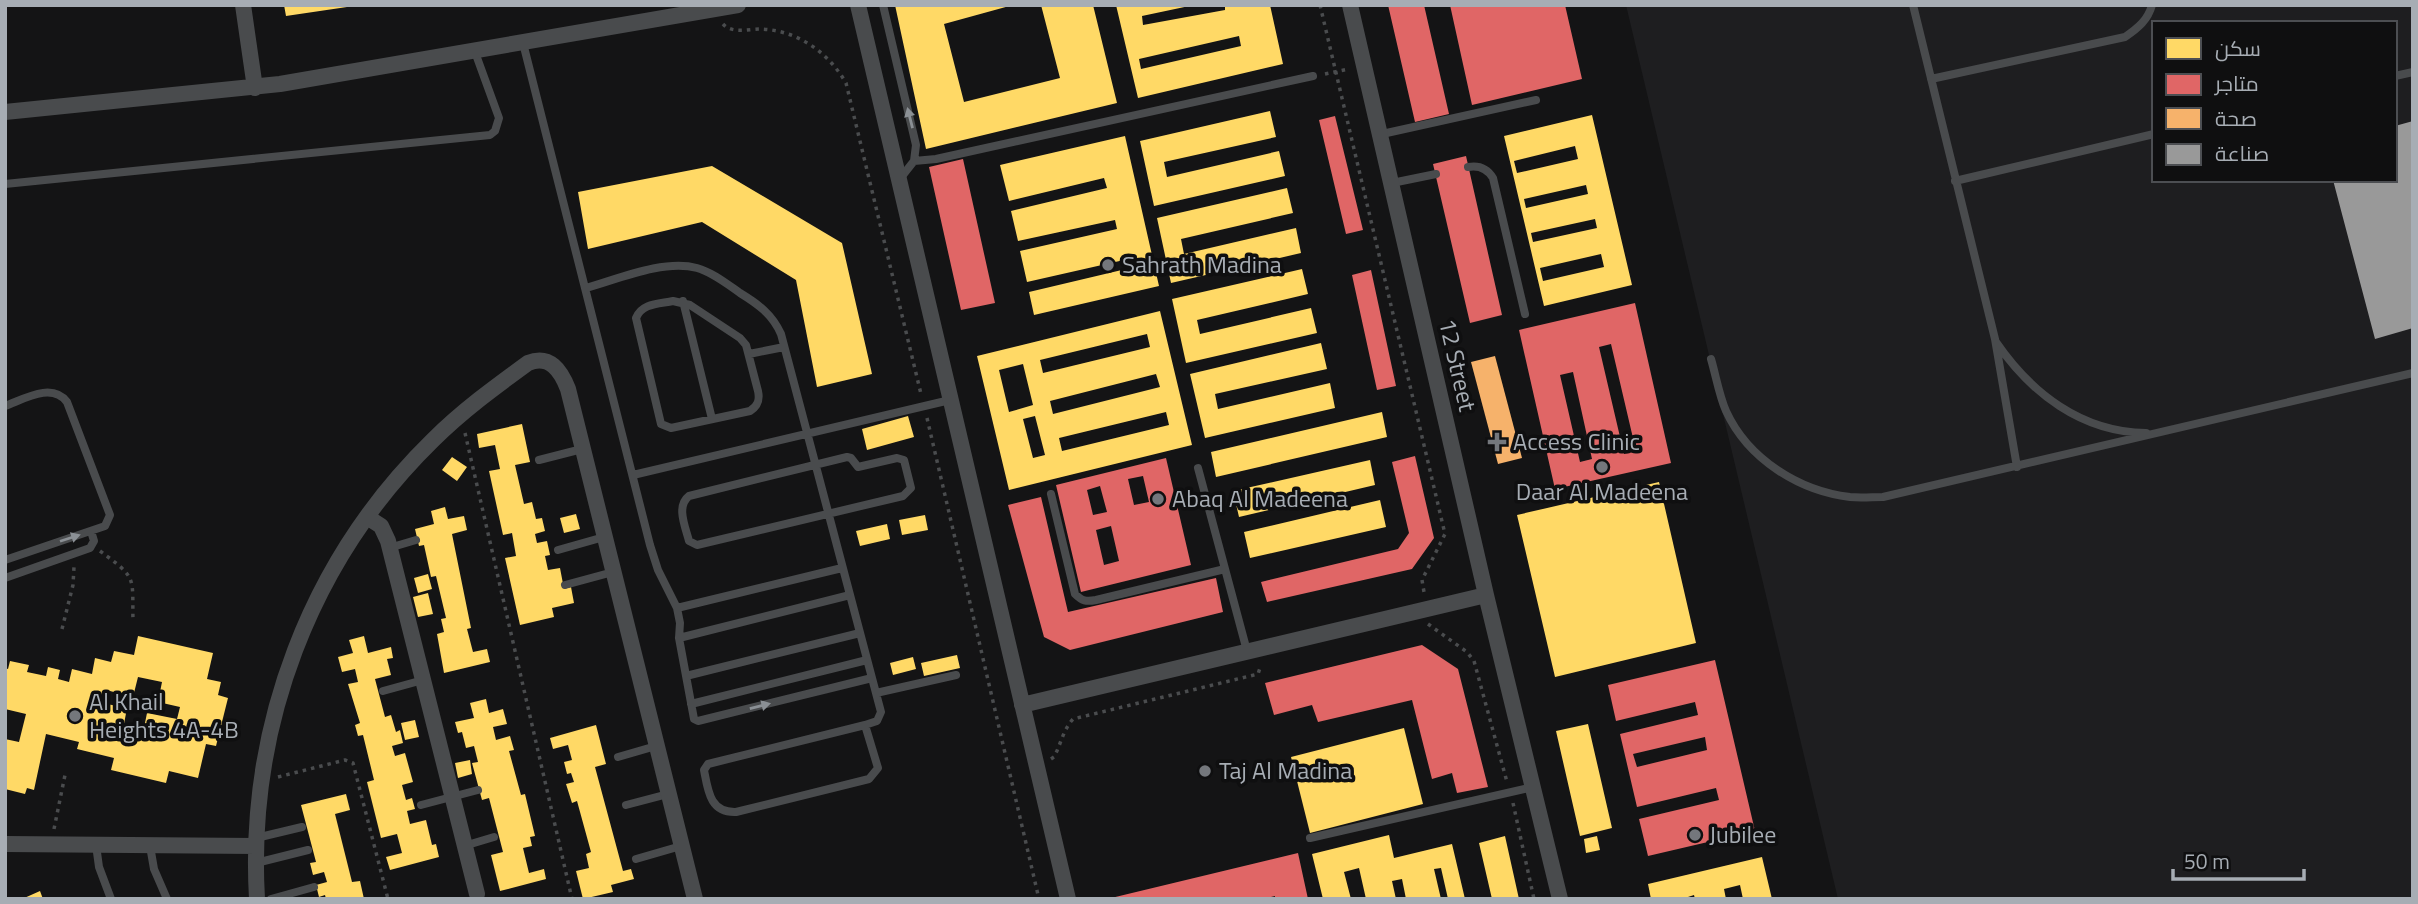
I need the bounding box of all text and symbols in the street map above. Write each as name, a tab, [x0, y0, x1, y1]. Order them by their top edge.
legend	[2152, 21, 2397, 182]
text: سكن	[2215, 32, 2261, 64]
text: متاجر	[2214, 67, 2259, 99]
text: صحة	[2215, 102, 2257, 134]
one-way arrow	[904, 107, 915, 129]
text: صناعة	[2215, 137, 2269, 169]
place label: Sahrath Madina	[1122, 246, 1282, 282]
marker: Sahrath Madina	[1100, 257, 1116, 273]
street label: 12 Street	[1430, 315, 1486, 415]
place label: Access Clinic	[1513, 423, 1640, 459]
marker: Access Clinic	[1487, 432, 1507, 452]
marker: Daar Al Madeena	[1594, 459, 1610, 475]
place label: Daar Al Madeena	[1516, 473, 1688, 509]
place label: Abaq Al Madeena	[1172, 480, 1348, 516]
marker: Abaq Al Madeena	[1150, 491, 1166, 507]
one-way arrow	[60, 532, 81, 543]
place label: Al Khail Heights 4A-4B	[89, 683, 239, 747]
one-way arrow	[749, 700, 771, 711]
marker: Al Khail Heights 4A-4B	[67, 708, 83, 724]
place label: Taj Al Madina	[1219, 752, 1352, 788]
marker: Taj Al Madina	[1197, 763, 1213, 779]
place label: Jubilee	[1709, 816, 1776, 852]
marker: Jubilee	[1687, 827, 1703, 843]
scale bar	[2173, 838, 2304, 882]
text: 50 m	[2184, 845, 2230, 877]

